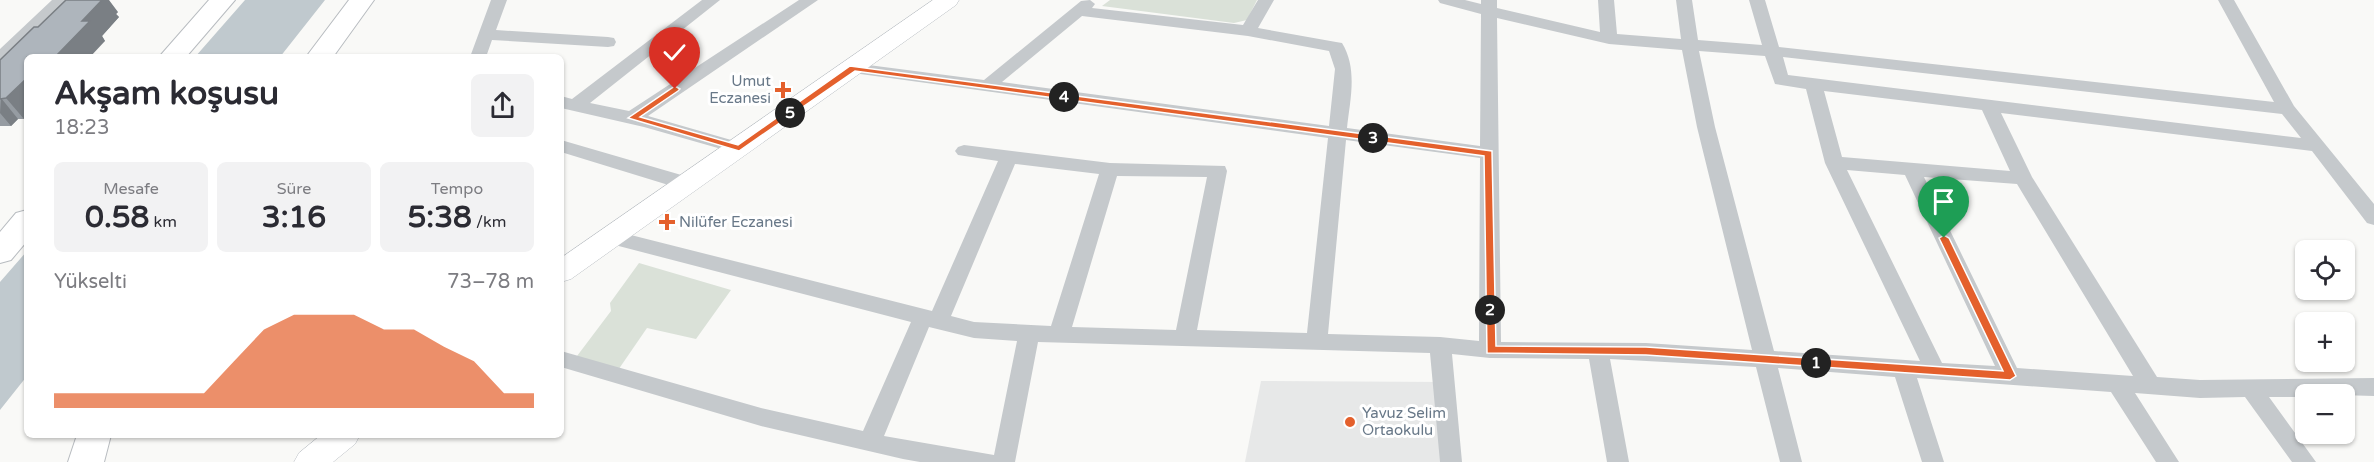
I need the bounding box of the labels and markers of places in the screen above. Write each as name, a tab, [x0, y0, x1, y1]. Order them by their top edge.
pin	[649, 27, 700, 89]
place label: Umut Eczanesi	[709, 72, 771, 107]
pin: 4	[1049, 82, 1079, 112]
marker: Umut Eczanesi	[776, 83, 790, 97]
pin: 5	[775, 98, 805, 128]
pin: 3	[1358, 123, 1388, 153]
pin	[1918, 176, 1969, 238]
place label: Nilüfer Eczanesi	[679, 213, 793, 231]
marker: Nilüfer Eczanesi	[660, 215, 674, 229]
pin: 2	[1475, 295, 1505, 325]
pin: 1	[1801, 348, 1831, 378]
place label: Yavuz Selim Ortaokulu	[1362, 404, 1446, 439]
marker: Yavuz Selim Ortaokulu	[1343, 415, 1357, 429]

